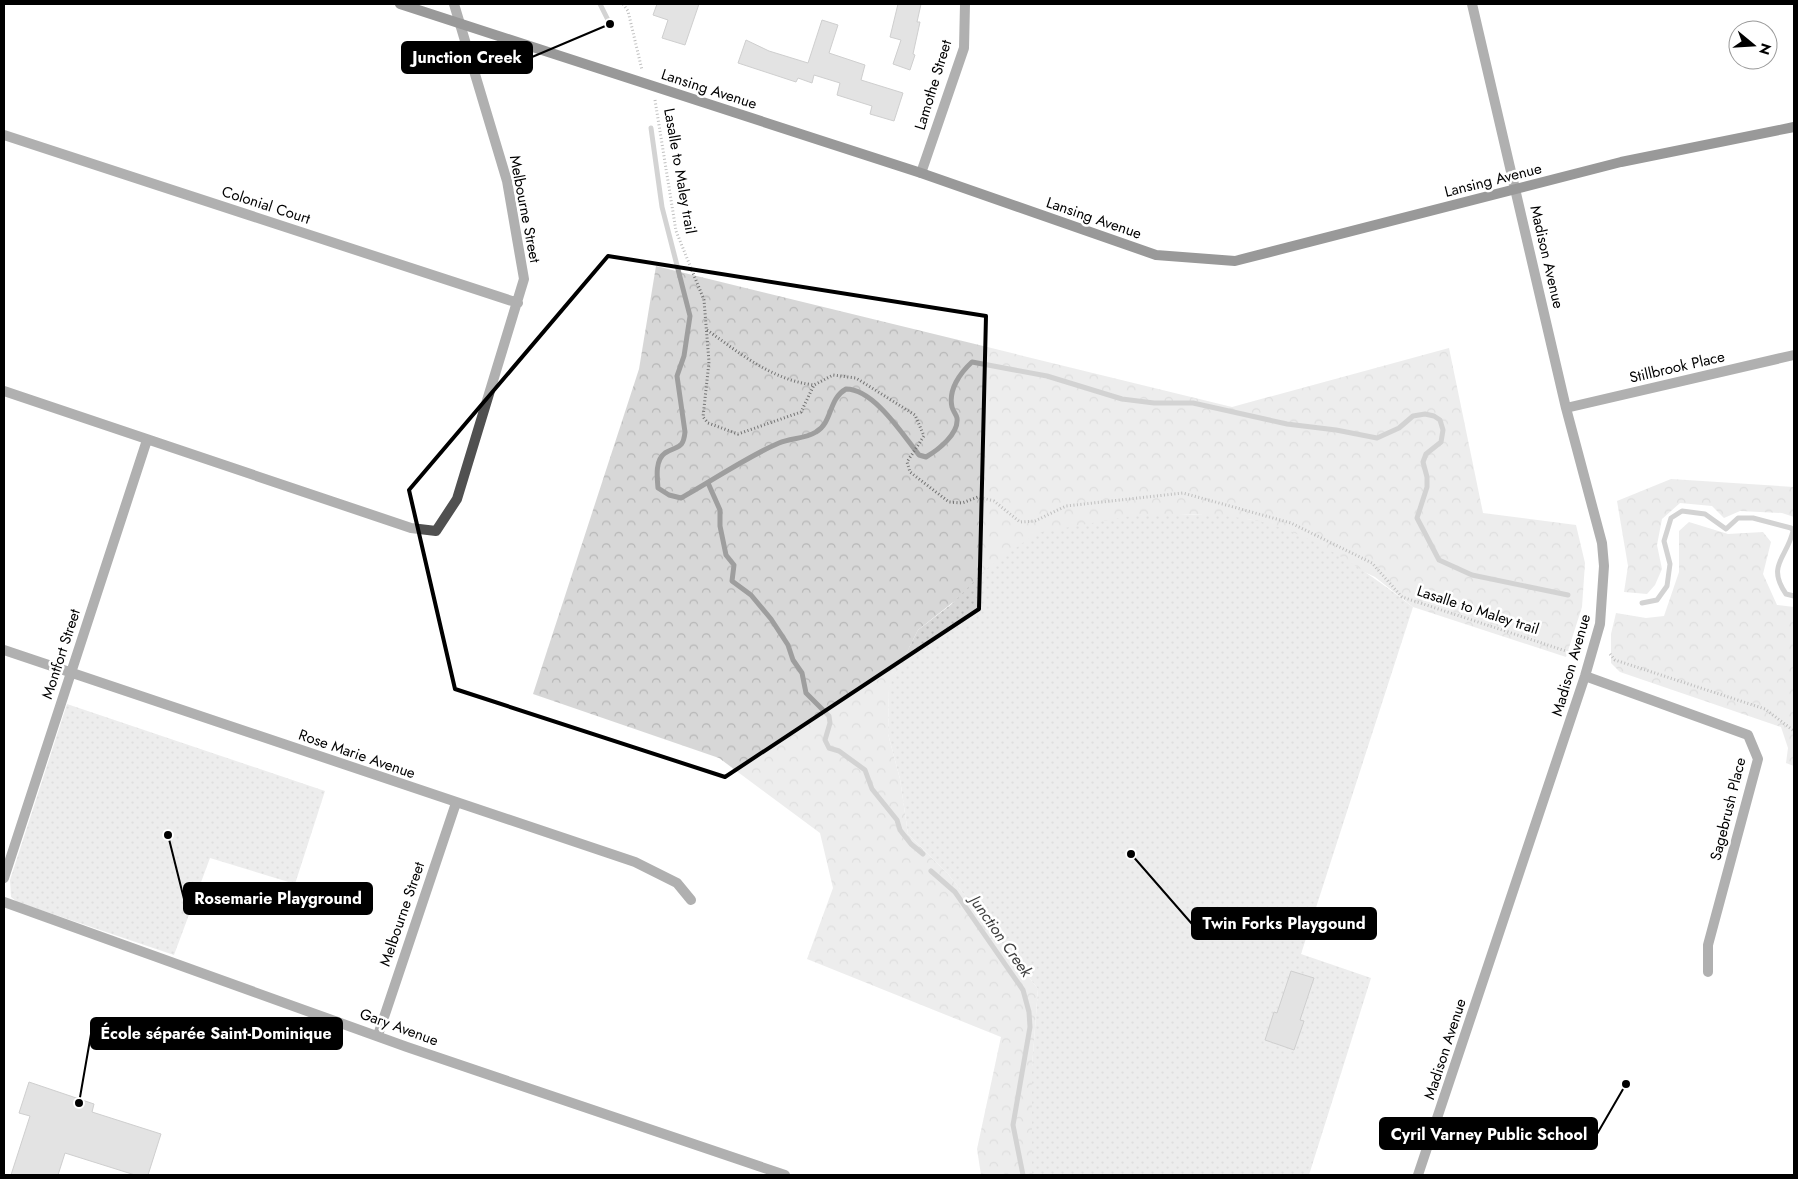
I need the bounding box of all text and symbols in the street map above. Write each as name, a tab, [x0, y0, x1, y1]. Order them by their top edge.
north arrow	[1728, 20, 1778, 70]
street label: Lamothe Street	[909, 37, 957, 133]
text: N	[1754, 41, 1777, 57]
callout: Junction Creek	[402, 42, 532, 73]
text: Junction Creek	[409, 46, 523, 69]
street label: Lansing Avenue	[658, 63, 760, 115]
street label: Lasalle to Maley trail	[658, 106, 702, 236]
street label: Melbourne Street	[504, 153, 546, 265]
street label: Lansing Avenue	[1442, 157, 1544, 203]
street label: Colonial Court	[219, 180, 314, 230]
street label: Lansing Avenue	[1043, 191, 1145, 245]
street label: Madison Avenue	[1524, 203, 1570, 311]
street label: Stillbrook Place	[1627, 345, 1727, 389]
street label: Lasalle to Maley trail	[1414, 580, 1542, 640]
street label: Montfort Street	[36, 606, 86, 702]
street label: Madison Avenue	[1546, 611, 1596, 719]
street label: Rose Marie Avenue	[296, 724, 419, 784]
street label: Sagebrush Place	[1705, 755, 1751, 863]
street label: Melbourne Street	[374, 859, 430, 969]
callout: Rosemarie Playground	[184, 883, 372, 914]
text: Rosemarie Playground	[194, 887, 362, 910]
water label: Junction Creek	[963, 888, 1038, 983]
callout: Twin Forks Playgound	[1192, 908, 1376, 939]
text: Twin Forks Playgound	[1202, 912, 1366, 935]
street label: Madison Avenue	[1418, 995, 1472, 1102]
street label: Gary Avenue	[357, 1003, 442, 1051]
callout: École séparée Saint-Dominique	[91, 1018, 342, 1049]
text: École séparée Saint-Dominique	[100, 1022, 332, 1045]
callout: Cyril Varney Public School	[1380, 1118, 1597, 1149]
text: Cyril Varney Public School	[1391, 1123, 1587, 1146]

